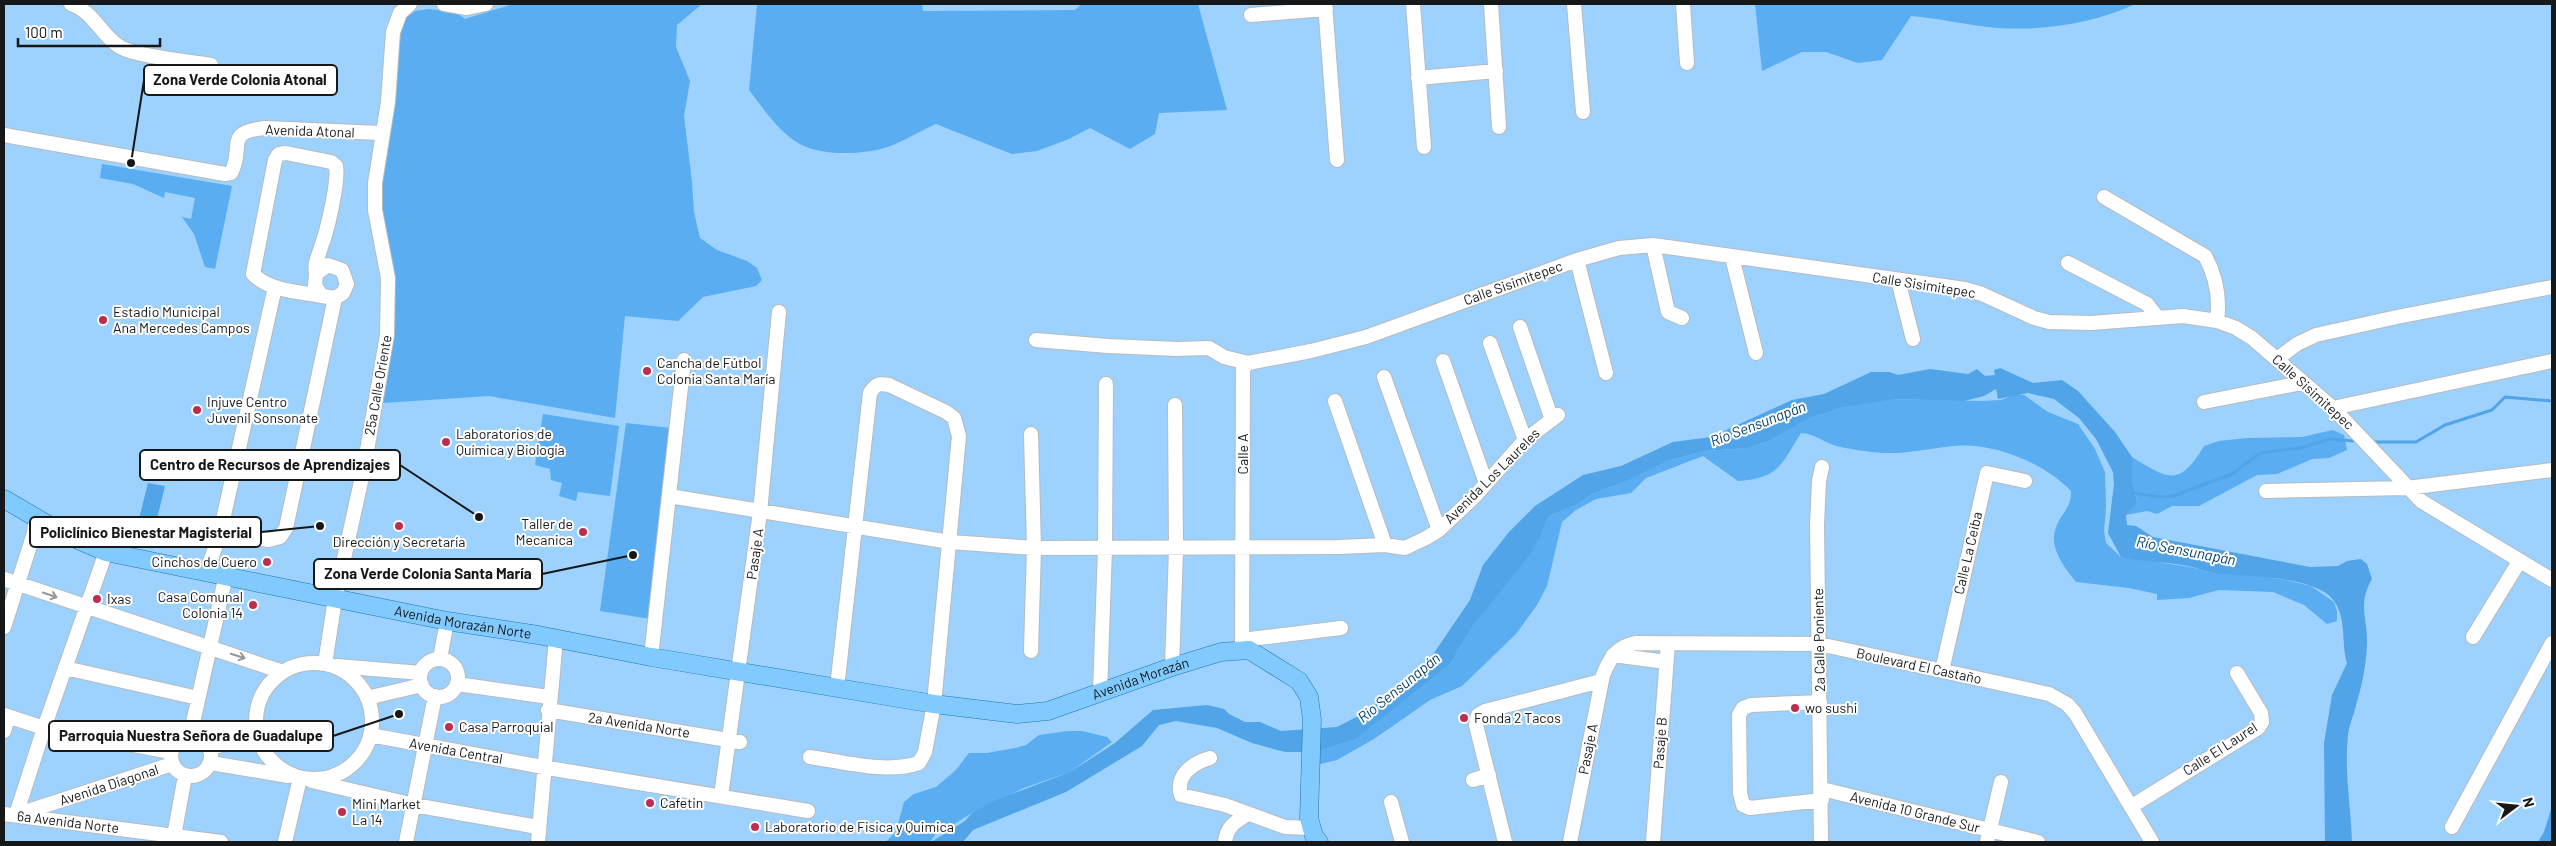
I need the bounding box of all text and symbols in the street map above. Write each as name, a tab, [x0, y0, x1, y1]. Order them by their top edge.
scale bar	[18, 15, 160, 47]
text: 100 m	[25, 23, 63, 41]
callout: Zona Verde Colonia Atonal	[144, 65, 337, 95]
text: Zona Verde Colonia Atonal	[153, 70, 327, 88]
street label: Avenida Atonal	[265, 120, 355, 141]
street label: Calle Sisimitepec	[1461, 257, 1565, 308]
street label: Calle Sisimitepec	[1871, 268, 1977, 301]
place label: Estadio Municipal Ana Mercedes Campos	[113, 303, 250, 336]
marker: Estadio Municipal Ana Mercedes Campos	[97, 314, 109, 326]
street label: 25a Calle Oriente	[360, 333, 395, 436]
street label: Calle Sisimitepec	[2269, 350, 2358, 433]
place label: Cancha de Fútbol Colonia Santa María	[657, 354, 775, 387]
marker: Cancha de Fútbol Colonia Santa María	[641, 365, 653, 377]
place label: Injuve Centro Juvenil Sonsonate	[207, 393, 318, 426]
water label: Río Sensunapán	[1707, 397, 1808, 450]
marker: Injuve Centro Juvenil Sonsonate	[191, 404, 203, 416]
street label: Avenida Los Laureles	[1440, 424, 1543, 527]
place label: Laboratorios de Química y Biología	[456, 425, 565, 458]
street label: Calle A	[1234, 433, 1251, 474]
marker: Laboratorios de Química y Biología	[440, 436, 452, 448]
callout: Centro de Recursos de Aprendizajes	[140, 450, 400, 480]
text: Centro de Recursos de Aprendizajes	[150, 455, 391, 473]
street label: Calle La Ceiba	[1950, 510, 1985, 596]
place label: Taller de Mecanica	[516, 515, 573, 548]
callout: Policlínico Bienestar Magisterial	[30, 517, 261, 547]
marker: Dirección y Secretaría	[393, 520, 405, 532]
text: Policlínico Bienestar Magisterial	[40, 523, 252, 541]
marker: Taller de Mecanica	[577, 526, 589, 538]
street label: Pasaje A	[743, 527, 767, 581]
water label: Río Sensunapán	[2135, 532, 2238, 569]
place label: Dirección y Secretaría	[333, 533, 465, 550]
place label: Cinchos de Cuero	[152, 553, 257, 570]
marker: Cinchos de Cuero	[261, 556, 273, 568]
callout: Zona Verde Colonia Santa María	[314, 559, 542, 589]
text: Zona Verde Colonia Santa María	[324, 564, 532, 582]
place label: Casa Comunal Colonia 14	[158, 588, 243, 621]
street label: 2a Calle Poniente	[1809, 588, 1828, 692]
place label: Ixas	[107, 590, 131, 607]
one-way arrow	[42, 591, 57, 600]
marker: Ixas	[91, 593, 103, 605]
marker: Casa Comunal Colonia 14	[247, 599, 259, 611]
street label: Avenida Morazán Norte	[393, 602, 533, 642]
street label: Boulevard El Castaño	[1855, 644, 1983, 687]
water label: Río Sensunapán	[1354, 648, 1443, 726]
one-way arrow	[229, 652, 245, 662]
street label: Avenida Morazán	[1090, 653, 1191, 703]
place label: wo sushi	[1805, 699, 1857, 716]
marker: wo sushi	[1789, 702, 1801, 714]
street label: 2a Avenida Norte	[587, 708, 691, 741]
place label: Fonda 2 Tacos	[1474, 709, 1561, 726]
marker: Fonda 2 Tacos	[1458, 712, 1470, 724]
street label: Pasaje B	[1649, 717, 1670, 769]
place label: Casa Parroquial	[459, 718, 554, 735]
street label: Calle El Laurel	[2179, 718, 2260, 779]
callout: Parroquia Nuestra Señora de Guadalupe	[49, 721, 333, 751]
marker: Casa Parroquial	[443, 721, 455, 733]
street label: Pasaje A	[1574, 722, 1601, 776]
text: Parroquia Nuestra Señora de Guadalupe	[59, 726, 323, 744]
street label: Avenida Central	[408, 734, 504, 767]
street label: Avenida Diagonal	[57, 761, 161, 809]
north arrow	[2491, 781, 2541, 831]
street label: Avenida 10 Grande Sur	[1848, 787, 1982, 836]
place label: Cafetin	[660, 794, 703, 811]
place label: Mini Market La 14	[352, 795, 421, 828]
text: N	[2520, 795, 2538, 809]
marker: Cafetin	[644, 797, 656, 809]
marker: Mini Market La 14	[336, 806, 348, 818]
street label: 6a Avenida Norte	[16, 807, 120, 836]
place label: Laboratorio de Fisica y Quimica	[765, 818, 954, 835]
marker: Laboratorio de Fisica y Quimica	[749, 821, 761, 833]

